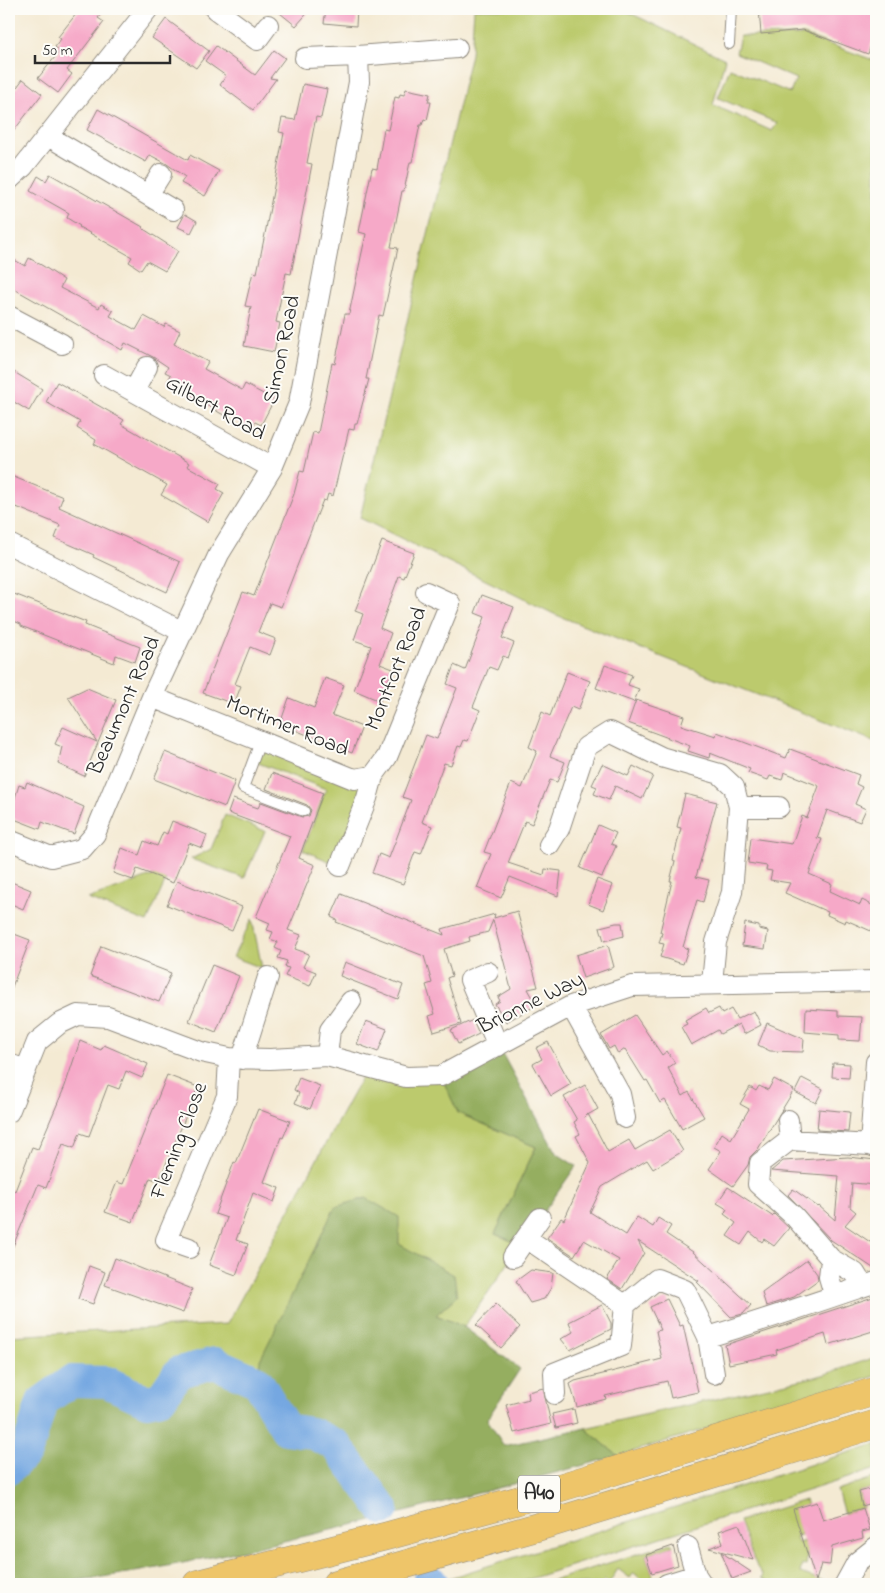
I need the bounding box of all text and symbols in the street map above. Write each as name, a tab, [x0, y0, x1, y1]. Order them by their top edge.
scale bar	[35, 32, 170, 64]
text: 50 m	[42, 40, 73, 62]
street label: Simon Road	[256, 292, 310, 408]
street label: Gilbert Road	[159, 368, 271, 450]
street label: Montfort Road	[358, 602, 436, 736]
street label: Beaumont Road	[80, 631, 170, 782]
street label: Mortimer Road	[221, 688, 353, 766]
street label: Brionne Way	[471, 964, 590, 1045]
street label: Fleming Close	[143, 1078, 218, 1206]
road number: A40	[518, 1476, 560, 1512]

